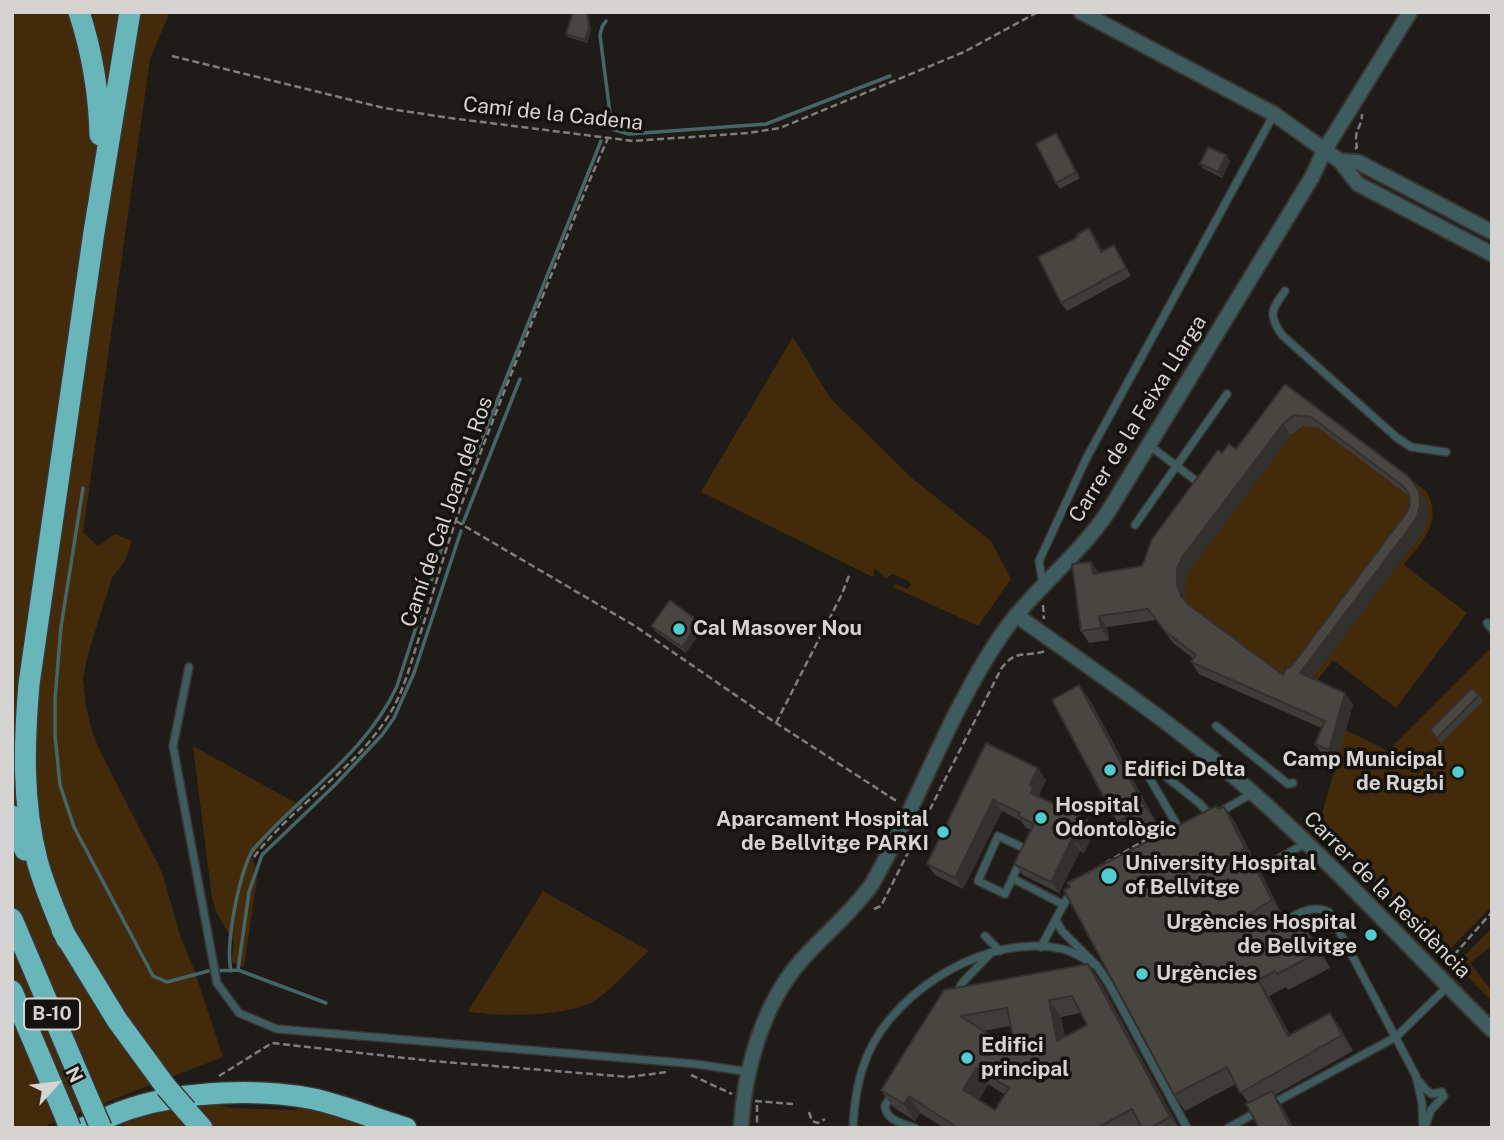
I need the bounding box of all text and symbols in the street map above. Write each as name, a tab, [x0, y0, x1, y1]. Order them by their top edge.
street label: Camí de la Cadena	[462, 92, 644, 136]
street label: Carrer de la Feixa Llarga	[1064, 311, 1212, 527]
street label: Camí de Cal Joan del Ros	[396, 393, 498, 631]
place label: Cal Masover Nou	[693, 616, 862, 642]
marker: Cal Masover Nou	[671, 621, 687, 637]
place label: Camp Municipal de Rugbi	[1283, 747, 1444, 797]
place label: Edifici Delta	[1124, 757, 1245, 783]
marker: Edifici Delta	[1102, 762, 1118, 778]
marker: Camp Municipal de Rugbi	[1450, 764, 1466, 780]
place label: Hospital Odontològic	[1055, 793, 1177, 843]
street label: Carrer de la Residència	[1298, 806, 1476, 984]
place label: Aparcament Hospital de Bellvitge PARKI	[716, 807, 929, 857]
marker: Hospital Odontològic	[1033, 810, 1049, 826]
marker: Aparcament Hospital de Bellvitge PARKI	[935, 824, 951, 840]
place label: University Hospital of Bellvitge	[1125, 851, 1316, 901]
marker: University Hospital of Bellvitge	[1099, 866, 1119, 886]
place label: Urgències Hospital de Bellvitge	[1166, 910, 1357, 960]
marker: Urgències Hospital de Bellvitge	[1363, 927, 1379, 943]
place label: Urgències	[1156, 961, 1257, 987]
marker: Urgències	[1134, 966, 1150, 982]
road number: B-10	[24, 998, 80, 1030]
place label: Edifici principal	[981, 1033, 1069, 1083]
north arrow	[21, 1049, 91, 1119]
marker: Edifici principal	[959, 1050, 975, 1066]
text: N	[62, 1063, 88, 1086]

